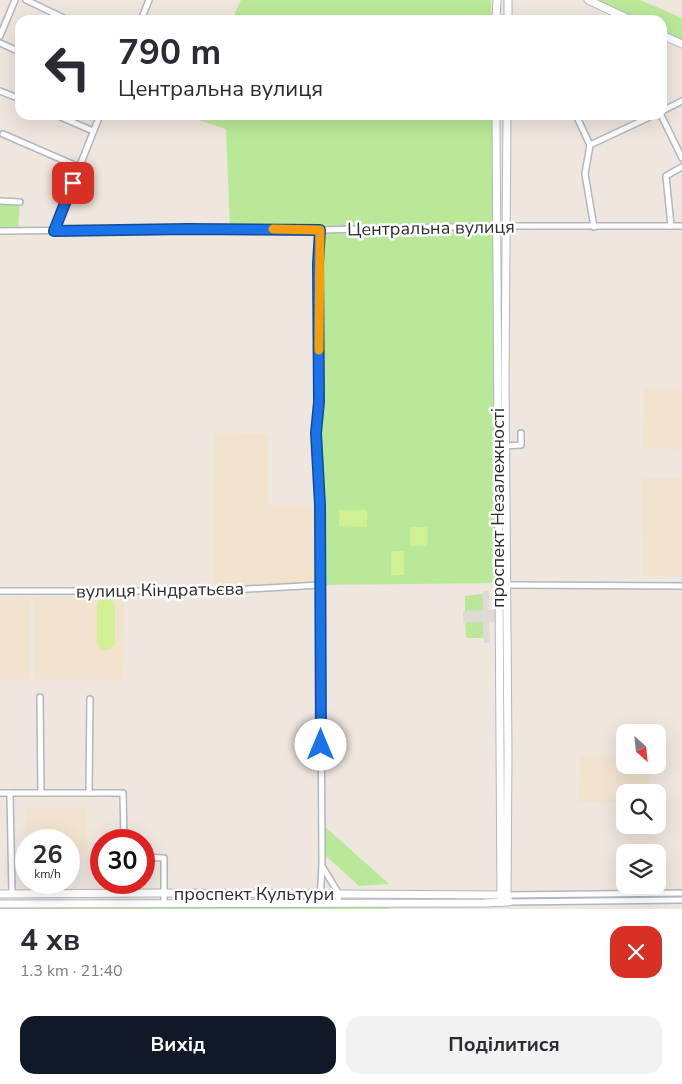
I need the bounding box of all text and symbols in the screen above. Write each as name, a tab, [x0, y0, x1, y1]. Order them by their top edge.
text: 790 m	[118, 29, 221, 76]
icon: left	[35, 35, 100, 100]
text: Центральна вулиця	[118, 74, 323, 104]
pin	[52, 162, 94, 204]
icon: arrive	[59, 169, 87, 197]
street label: Центральна вулиця	[347, 215, 515, 241]
street label: проспект Незалежності	[486, 408, 510, 608]
street label: вулиця Кіндратьєва	[76, 577, 244, 603]
position arrow	[294, 718, 346, 770]
north arrow	[616, 724, 666, 774]
map controls	[616, 724, 666, 894]
button: search	[616, 784, 666, 834]
speed limit sign: 30	[90, 829, 155, 894]
text: 26	[32, 838, 63, 872]
button: layers	[616, 844, 666, 894]
text: km/h	[34, 866, 61, 882]
street label: проспект Культури	[174, 882, 334, 906]
text: 4 хв	[20, 920, 80, 961]
button: close	[610, 926, 662, 978]
text: 1.3 km · 21:40	[20, 960, 123, 982]
button: Вихід	[20, 1016, 336, 1074]
button: Поділитися	[346, 1016, 662, 1074]

